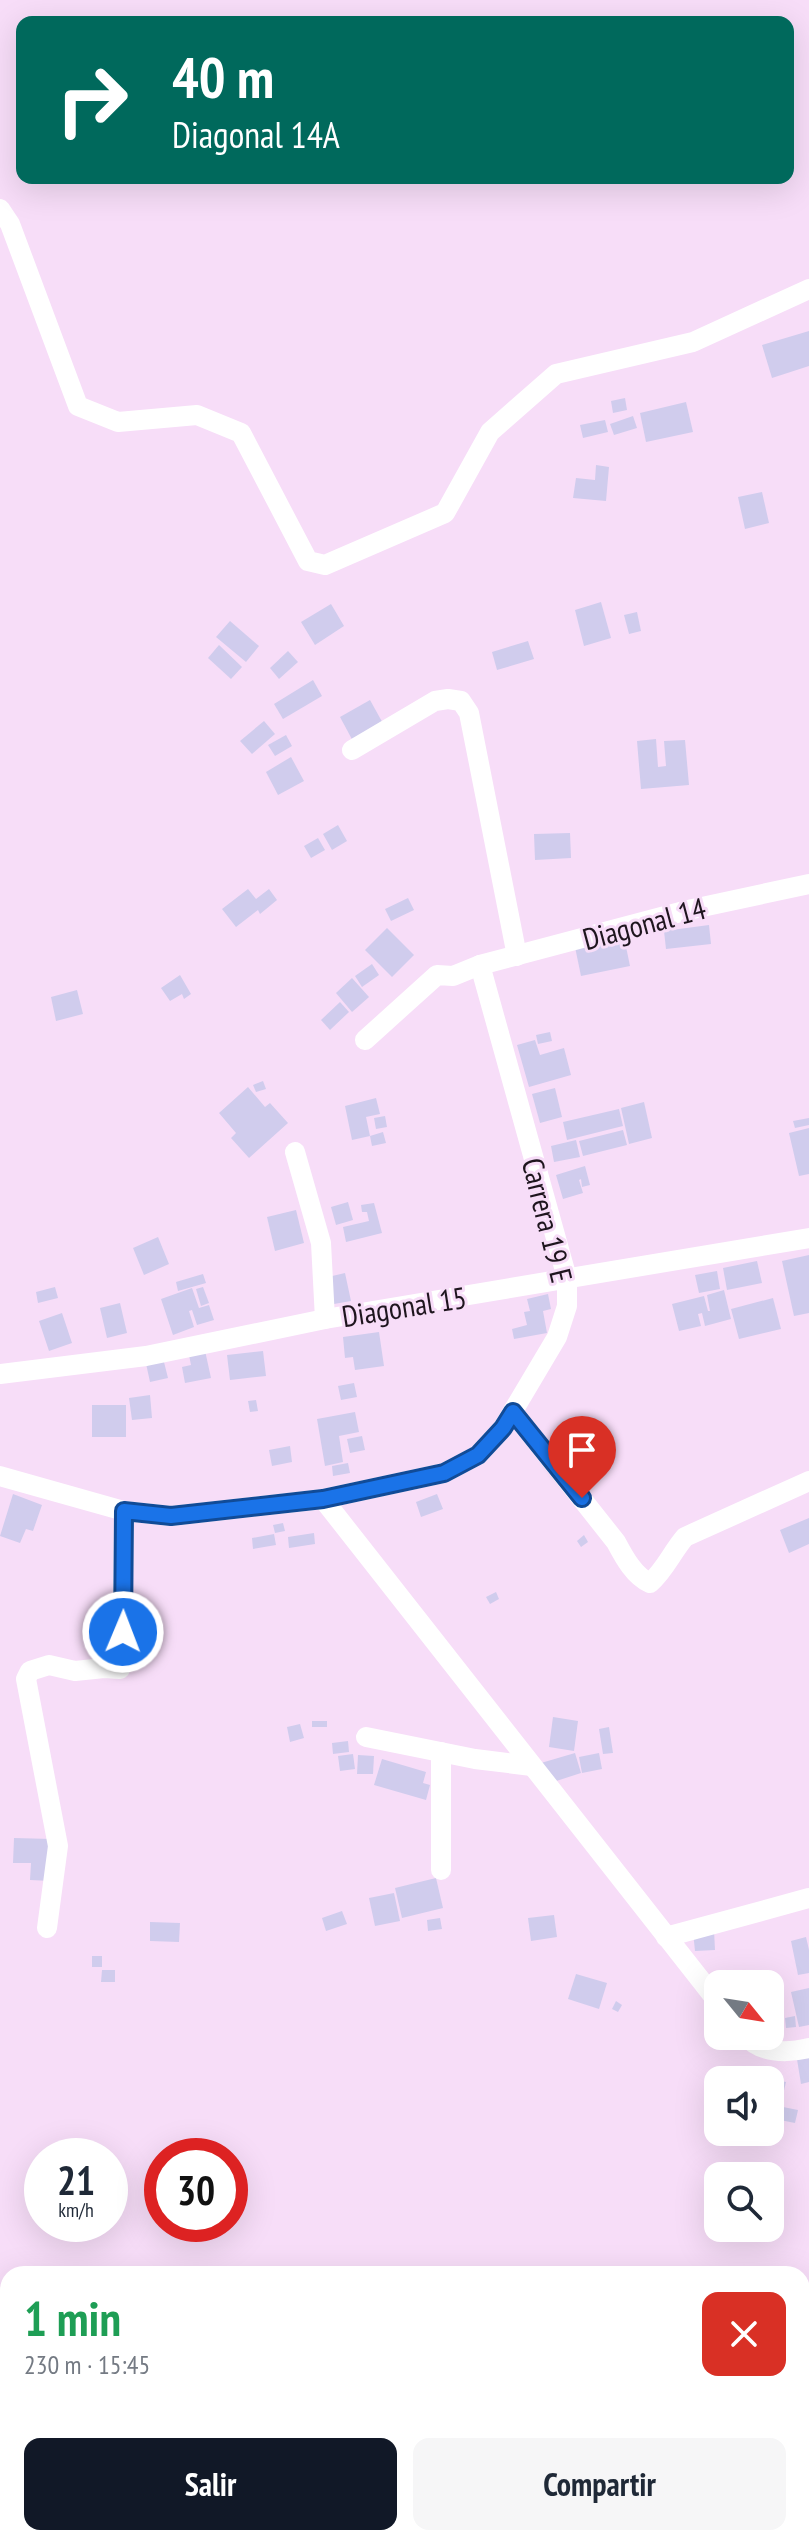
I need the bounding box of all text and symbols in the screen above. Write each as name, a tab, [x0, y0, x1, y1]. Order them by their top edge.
text: 40 m	[172, 41, 274, 113]
icon: right	[40, 48, 144, 152]
text: Diagonal 14A	[172, 111, 340, 158]
street label: Diagonal 14	[578, 888, 710, 958]
street label: Carrera 19 E	[514, 1154, 582, 1286]
street label: Diagonal 15	[339, 1277, 469, 1335]
pin	[548, 1416, 616, 1498]
icon: arrive	[560, 1428, 604, 1472]
position arrow	[81, 1590, 165, 1674]
north arrow	[704, 1970, 784, 2050]
map controls	[704, 1970, 784, 2242]
button: sound	[704, 2066, 784, 2146]
speed limit sign: 30	[144, 2138, 248, 2242]
text: 21	[57, 2154, 95, 2206]
button: search	[704, 2162, 784, 2242]
text: km/h	[58, 2197, 94, 2223]
text: 1 min	[24, 2287, 121, 2349]
button: close	[702, 2292, 786, 2376]
text: 230 m · 15:45	[24, 2348, 150, 2381]
button: Salir	[24, 2438, 397, 2530]
button: Compartir	[413, 2438, 786, 2530]

